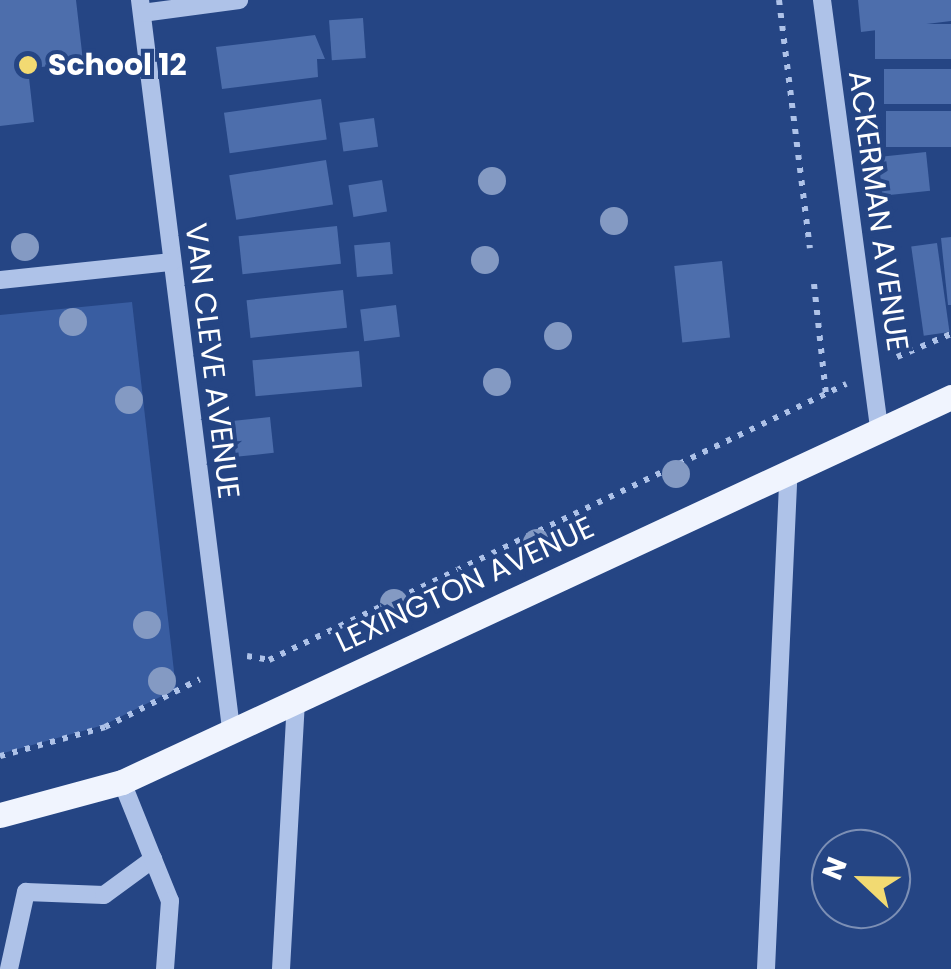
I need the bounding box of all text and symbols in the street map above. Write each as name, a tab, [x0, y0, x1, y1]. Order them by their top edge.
place label: School 12	[48, 47, 187, 83]
marker: School 12	[17, 54, 39, 76]
street label: ACKERMAN AVENUE	[840, 68, 916, 354]
street label: VAN CLEVE AVENUE	[177, 221, 247, 501]
street label: LEXINGTON AVENUE	[330, 509, 600, 661]
north arrow	[811, 829, 911, 929]
text: N	[813, 851, 857, 885]

